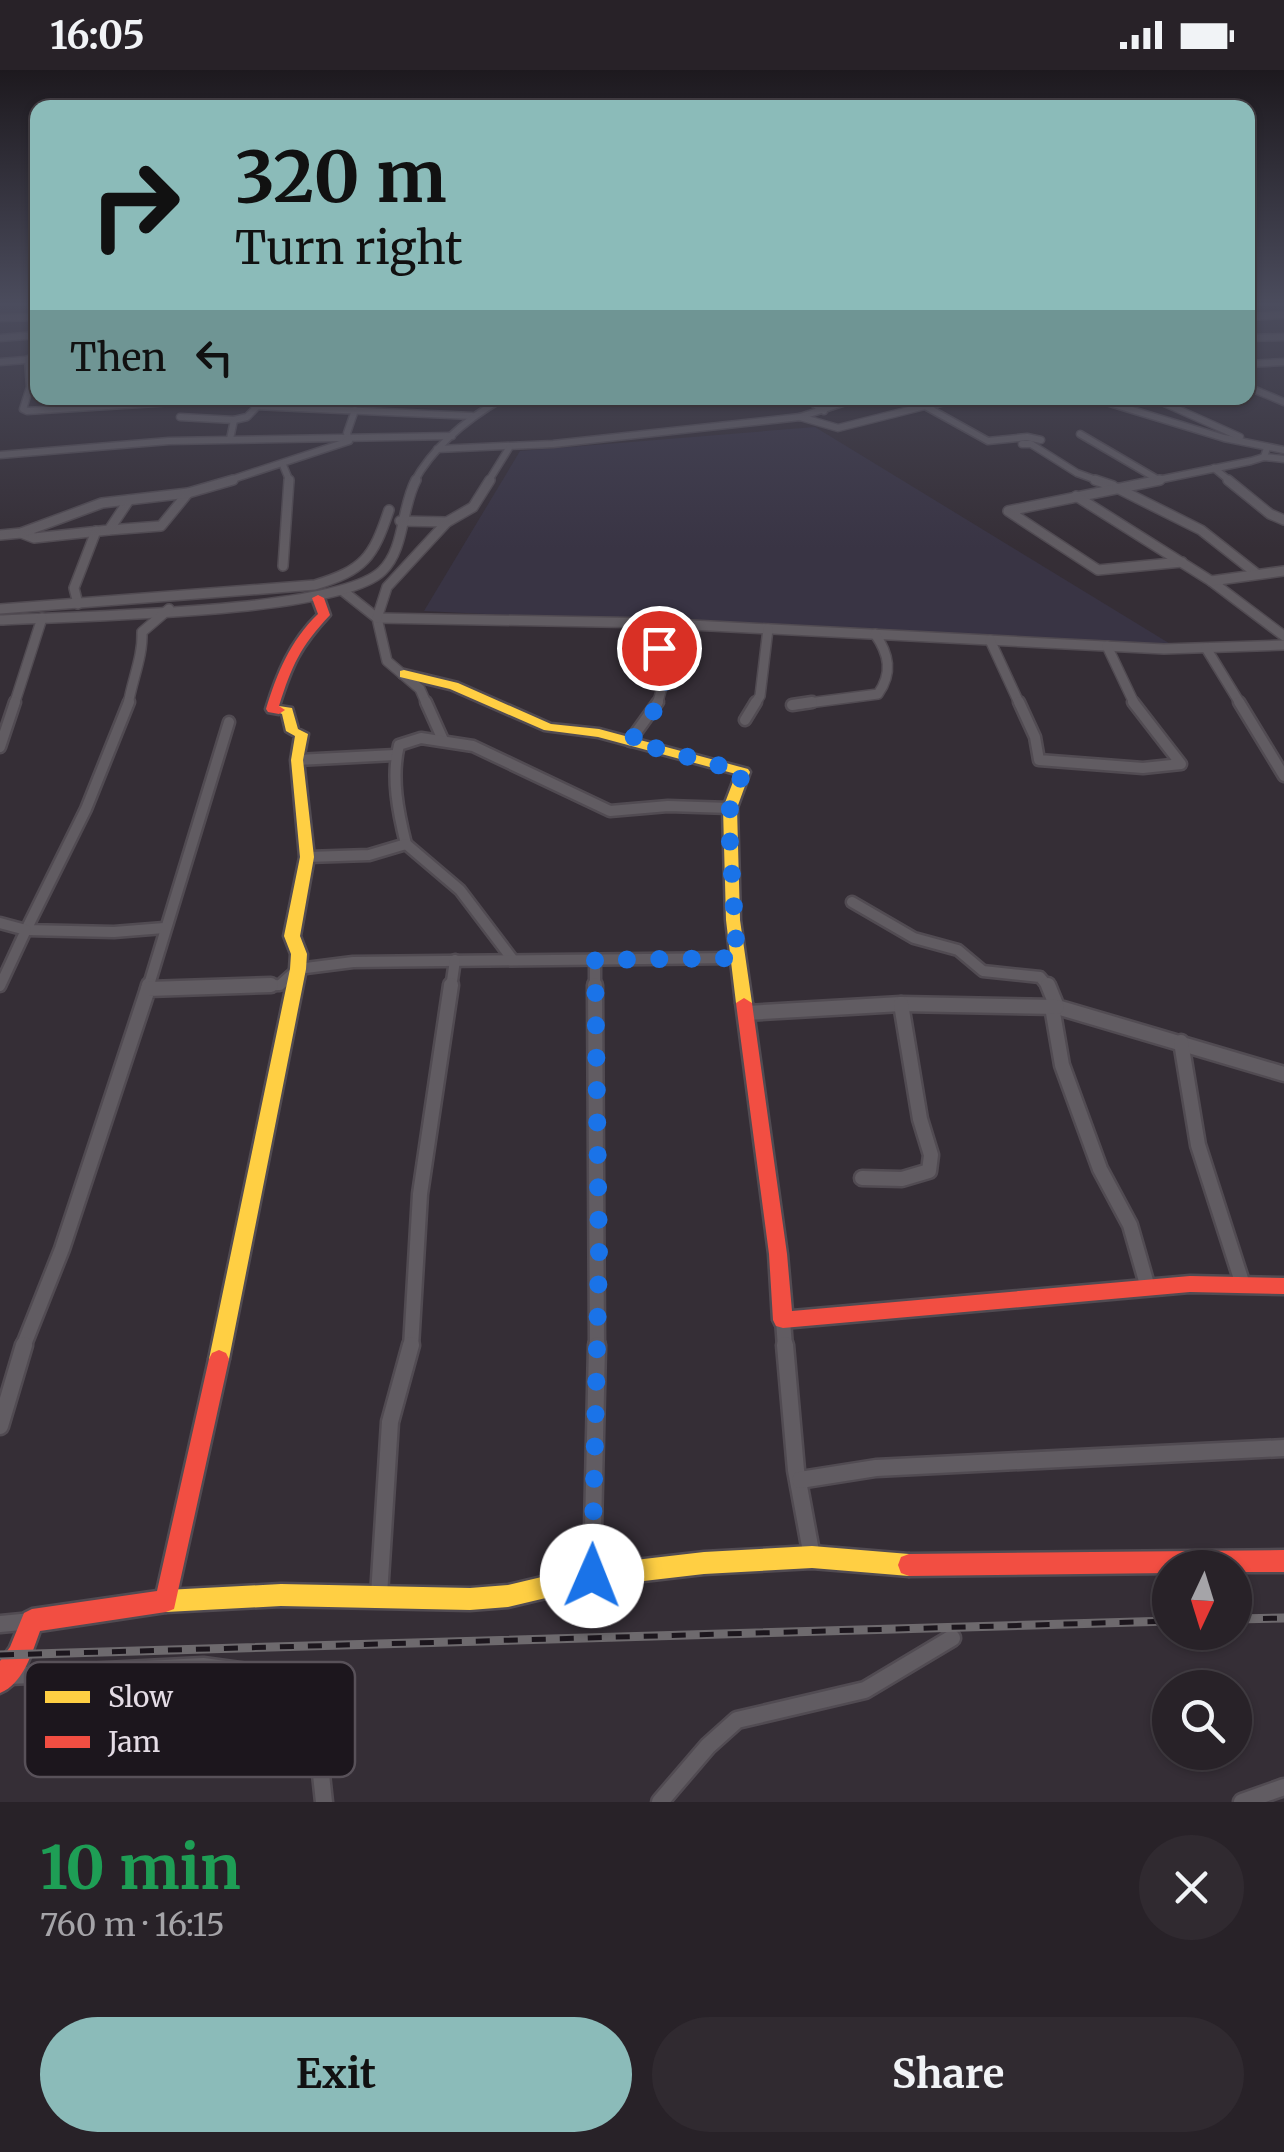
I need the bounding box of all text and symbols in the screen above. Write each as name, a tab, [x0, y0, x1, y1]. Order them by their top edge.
text: 16:05	[50, 12, 145, 59]
text: 320 m	[235, 133, 447, 221]
icon: right	[70, 140, 200, 270]
text: Turn right	[235, 220, 463, 276]
icon: left	[187, 330, 242, 385]
text: Then	[70, 334, 167, 381]
pin	[617, 606, 702, 691]
icon: arrive	[632, 621, 687, 676]
position arrow	[540, 1524, 644, 1628]
north arrow	[1152, 1550, 1252, 1650]
map controls	[1152, 1550, 1252, 1770]
legend	[25, 1662, 355, 1777]
button: search	[1152, 1670, 1252, 1770]
text: Slow	[108, 1679, 173, 1715]
text: Jam	[107, 1724, 161, 1760]
text: 10 min	[40, 1830, 241, 1905]
button: close	[1139, 1835, 1244, 1940]
text: 760 m · 16:15	[40, 1905, 225, 1945]
button: Exit	[40, 2017, 632, 2132]
button: Share	[652, 2017, 1244, 2132]

